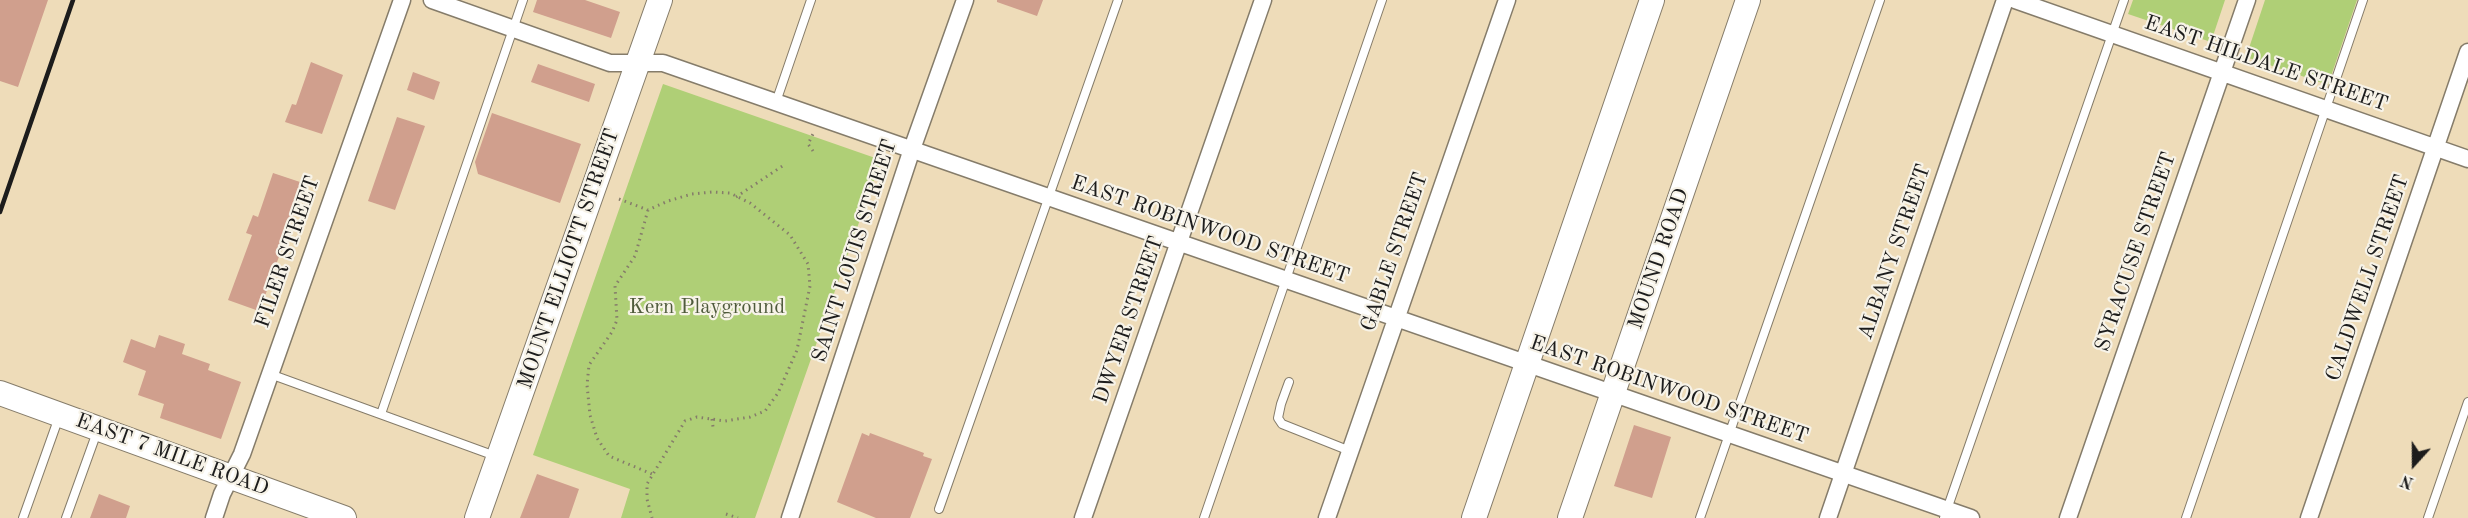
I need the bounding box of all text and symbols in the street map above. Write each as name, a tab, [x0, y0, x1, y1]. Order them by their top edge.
street label: EAST HILDALE STREET	[2141, 10, 2391, 118]
street label: MOUNT ELLIOTT STREET	[513, 126, 625, 392]
street label: SAINT LOUIS STREET	[807, 136, 903, 366]
street label: SYRACUSE STREET	[2090, 149, 2182, 355]
street label: ALBANY STREET	[1853, 161, 1937, 343]
street label: GABLE STREET	[1356, 169, 1434, 335]
street label: EAST ROBINWOOD STREET	[1067, 170, 1353, 290]
street label: CALDWELL STREET	[2321, 172, 2415, 384]
street label: FILER STREET	[250, 173, 326, 331]
street label: MOUND ROAD	[1623, 185, 1695, 333]
street label: DWYER STREET	[1089, 233, 1169, 407]
park label: Kern Playground	[629, 294, 785, 320]
street label: EAST ROBINWOOD STREET	[1526, 330, 1812, 450]
street label: EAST 7 MILE ROAD	[72, 408, 272, 502]
north arrow	[2384, 434, 2444, 494]
text: N	[2399, 471, 2416, 490]

